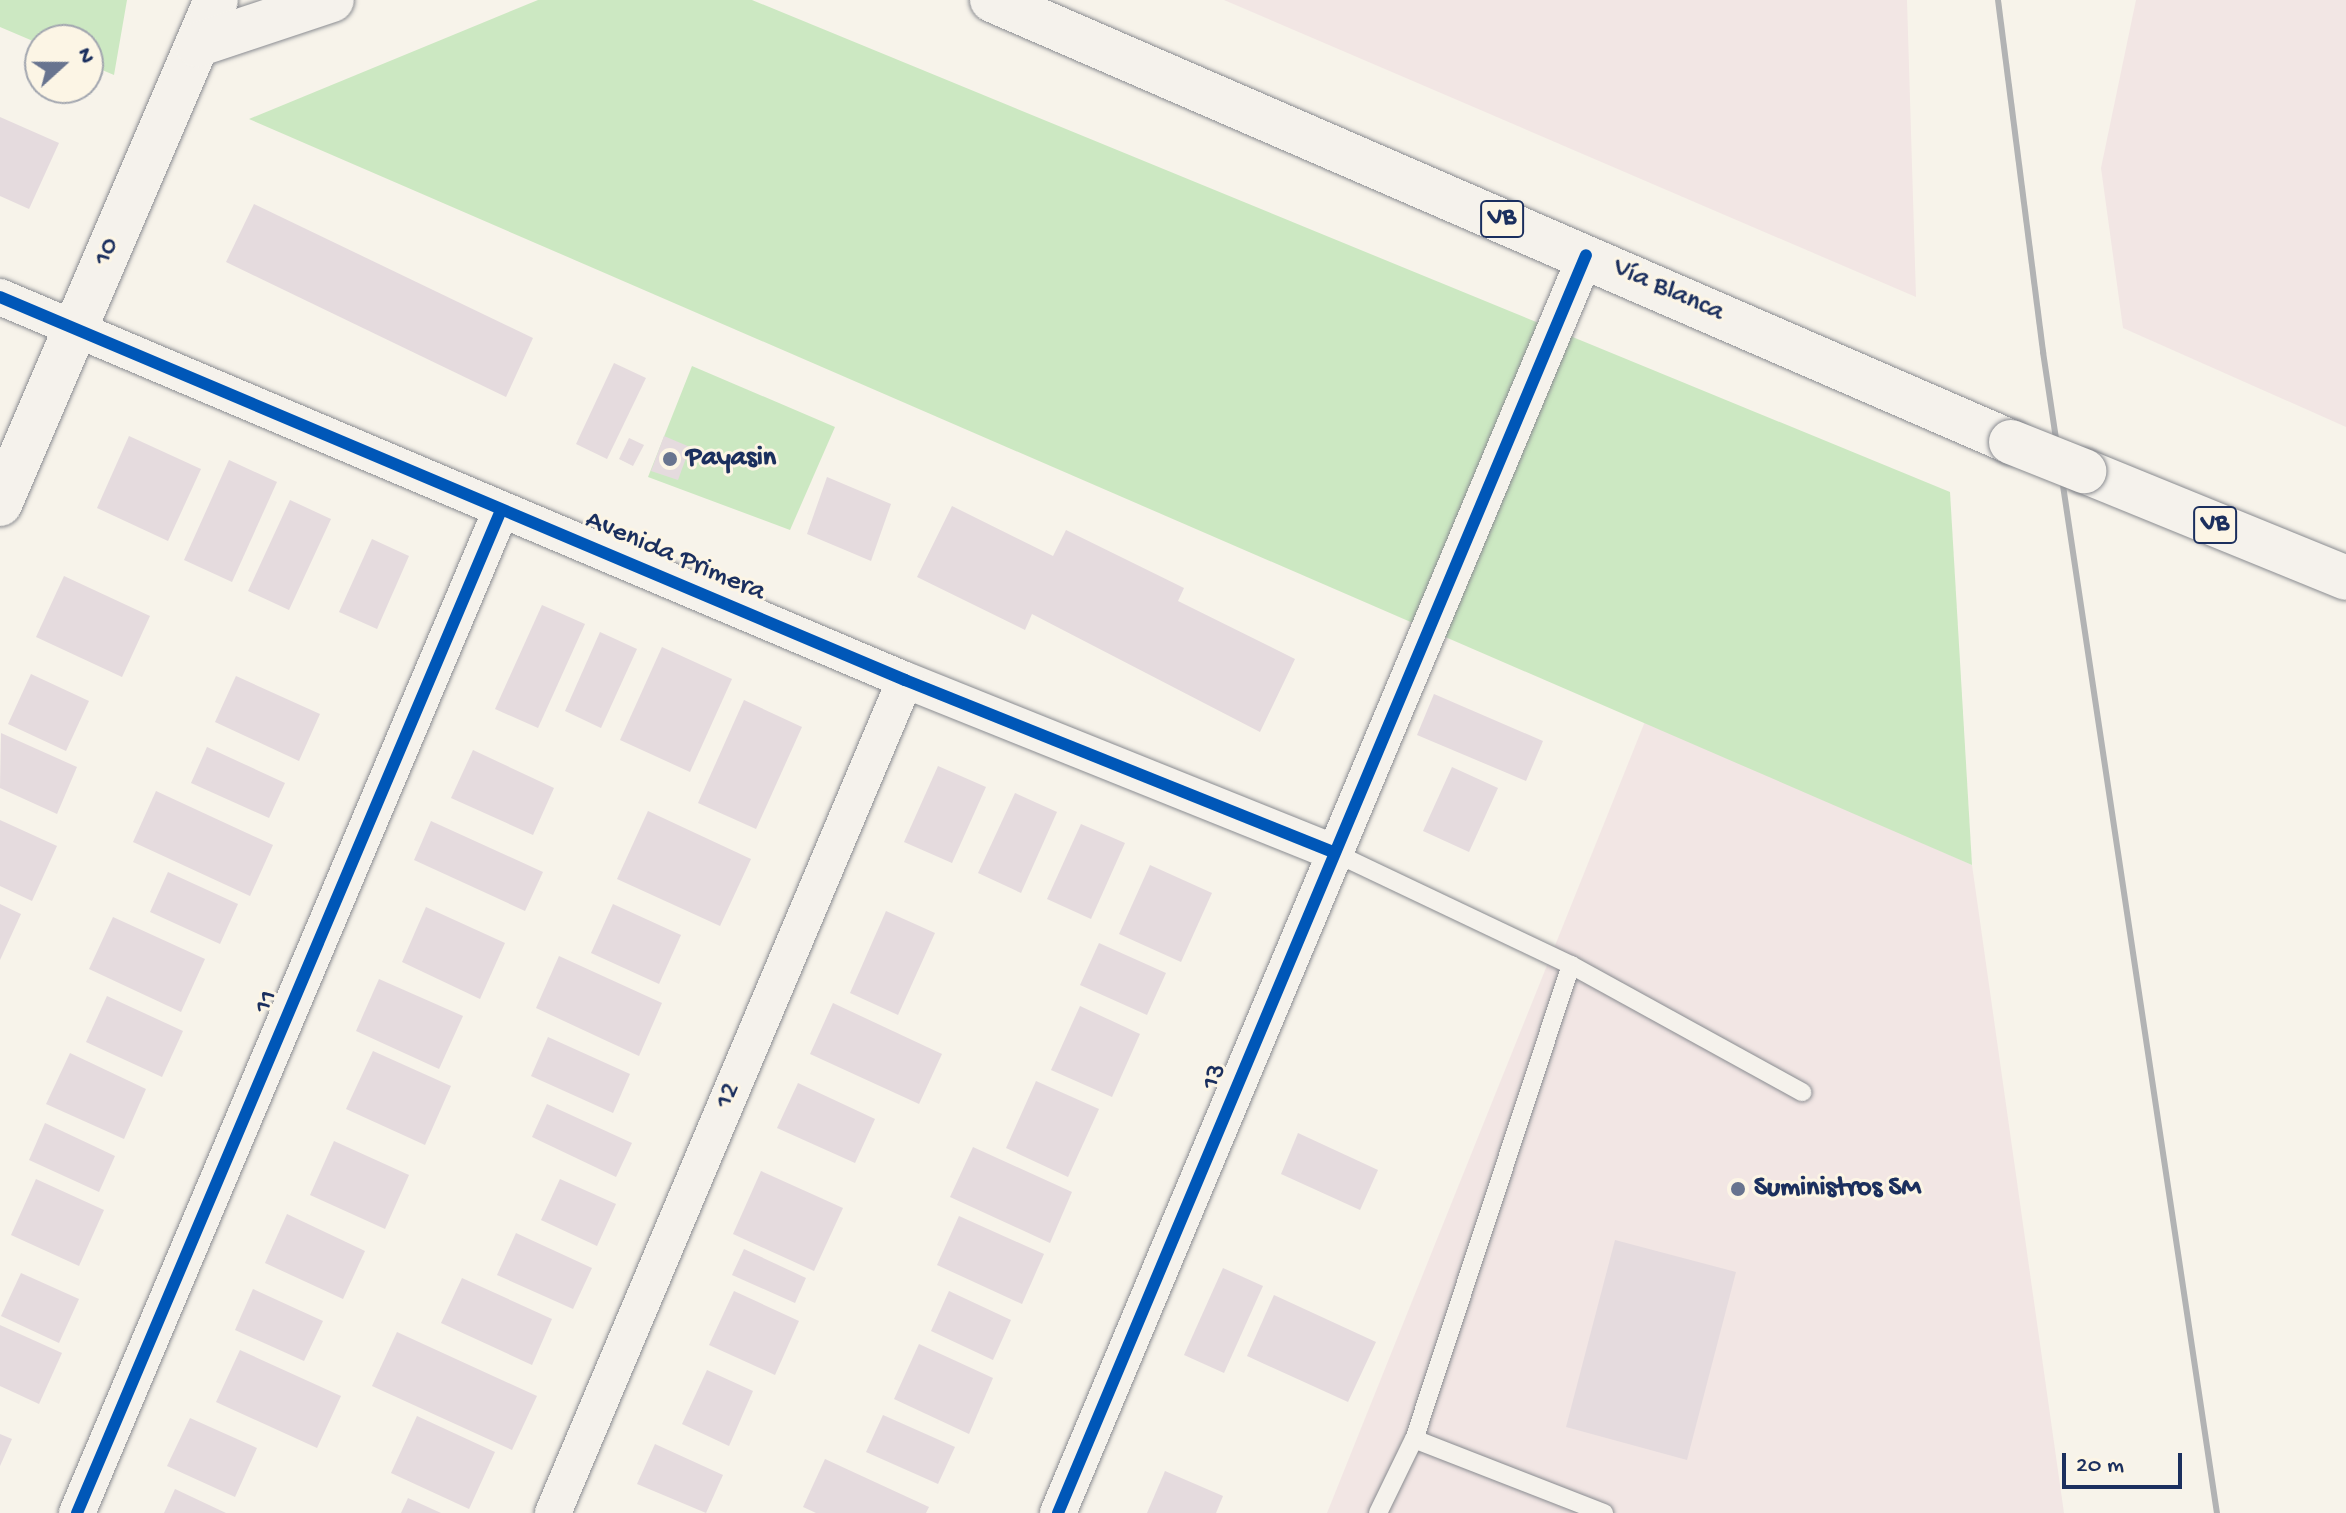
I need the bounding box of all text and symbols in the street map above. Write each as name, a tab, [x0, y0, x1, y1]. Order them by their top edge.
north arrow	[24, 24, 104, 104]
text: N	[70, 45, 99, 67]
road number: VB	[1480, 197, 1524, 241]
street label: 10	[87, 233, 129, 271]
street label: Vía Blanca	[1607, 252, 1729, 330]
place label: Payasin	[686, 442, 776, 476]
marker: Payasin	[661, 450, 679, 468]
road number: VB	[2193, 503, 2237, 547]
street label: Avenida Primera	[580, 504, 770, 610]
street label: 11	[247, 985, 287, 1019]
street label: 13	[1194, 1059, 1236, 1095]
street label: 12	[709, 1078, 749, 1114]
place label: Suministros SM	[1754, 1172, 1921, 1206]
marker: Suministros SM	[1729, 1180, 1747, 1198]
scale bar	[2066, 1437, 2186, 1487]
text: 20 m	[2076, 1452, 2124, 1481]

